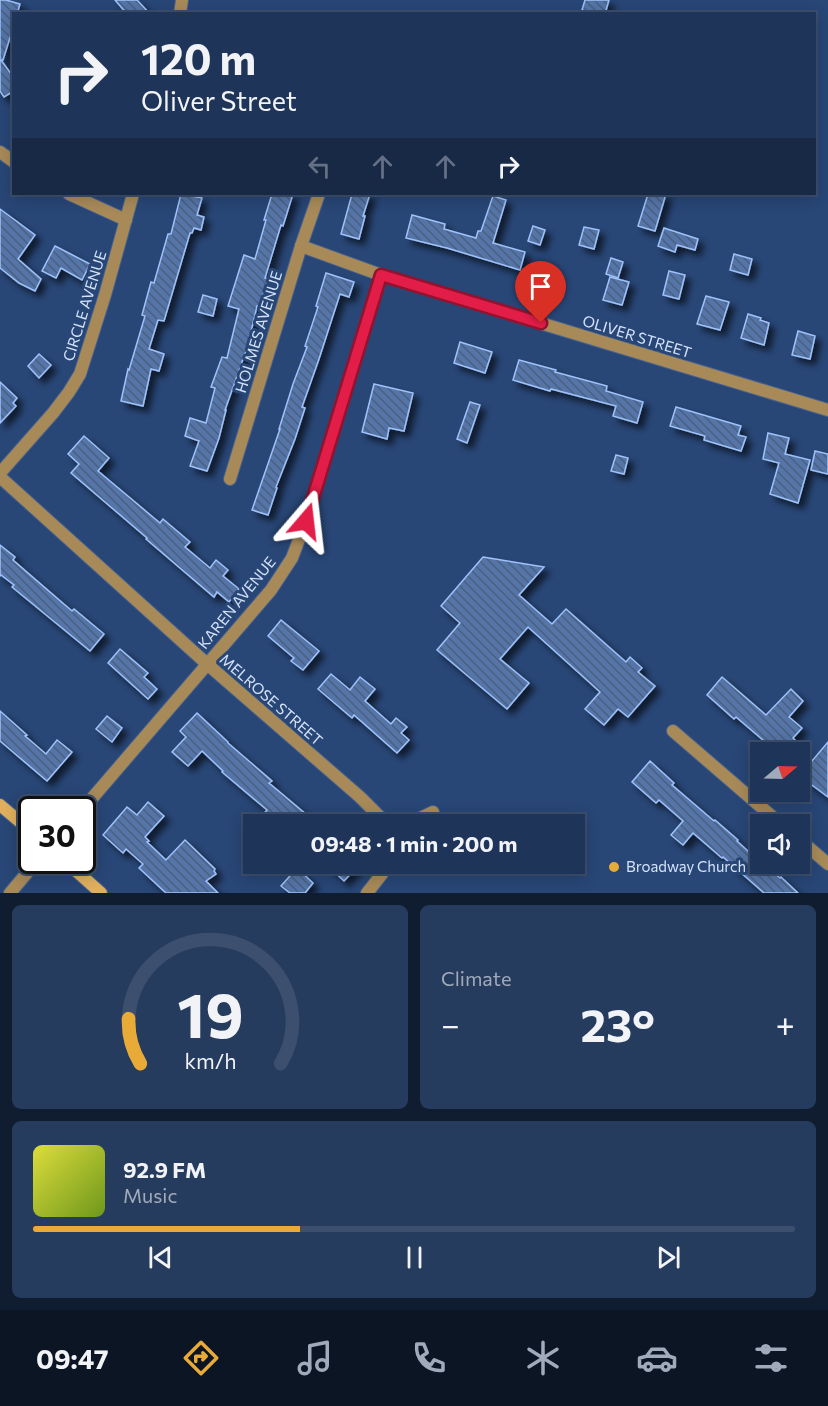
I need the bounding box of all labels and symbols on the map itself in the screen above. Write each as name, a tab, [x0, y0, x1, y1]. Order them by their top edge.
street label: CIRCLE AVENUE	[59, 248, 109, 363]
pin	[515, 261, 566, 323]
street label: HOLMES AVENUE	[231, 268, 285, 395]
street label: OLIVER STREET	[581, 311, 694, 361]
position arrow	[274, 489, 338, 553]
street label: KAREN AVENUE	[194, 553, 279, 652]
street label: MELROSE STREET	[217, 650, 327, 749]
north arrow	[750, 742, 810, 802]
speed limit sign: 30	[18, 796, 96, 874]
place label: Broadway Church	[626, 857, 746, 875]
marker: Broadway Church	[607, 860, 621, 874]

